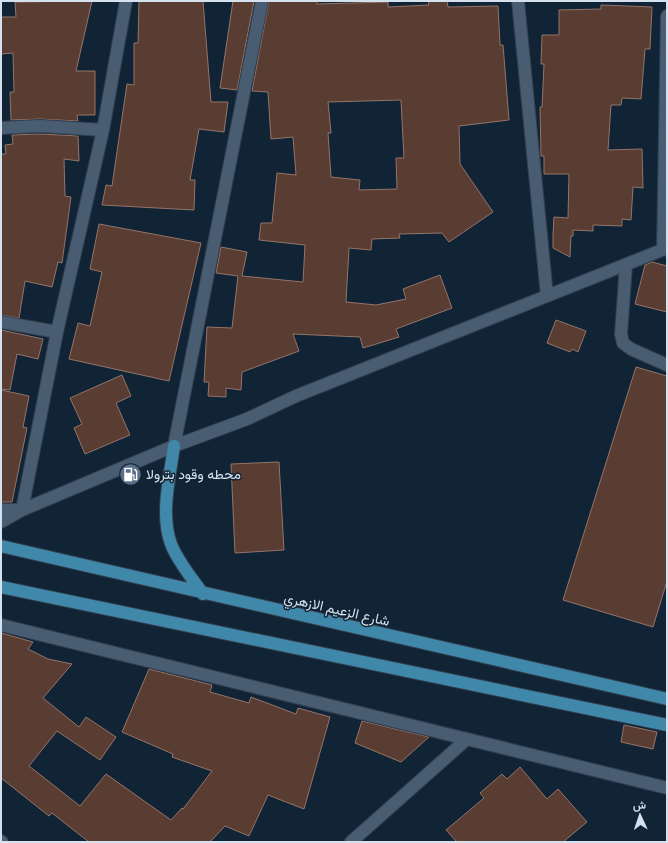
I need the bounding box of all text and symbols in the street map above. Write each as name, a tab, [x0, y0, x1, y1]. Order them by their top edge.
fuel station icon: محطه وقود بترولا	[118, 461, 144, 487]
place label: محطه وقود بترولا	[146, 466, 241, 483]
street label: شارع الزعيم الازهري	[282, 589, 392, 633]
north arrow	[620, 795, 660, 835]
text: ش	[633, 799, 646, 812]

